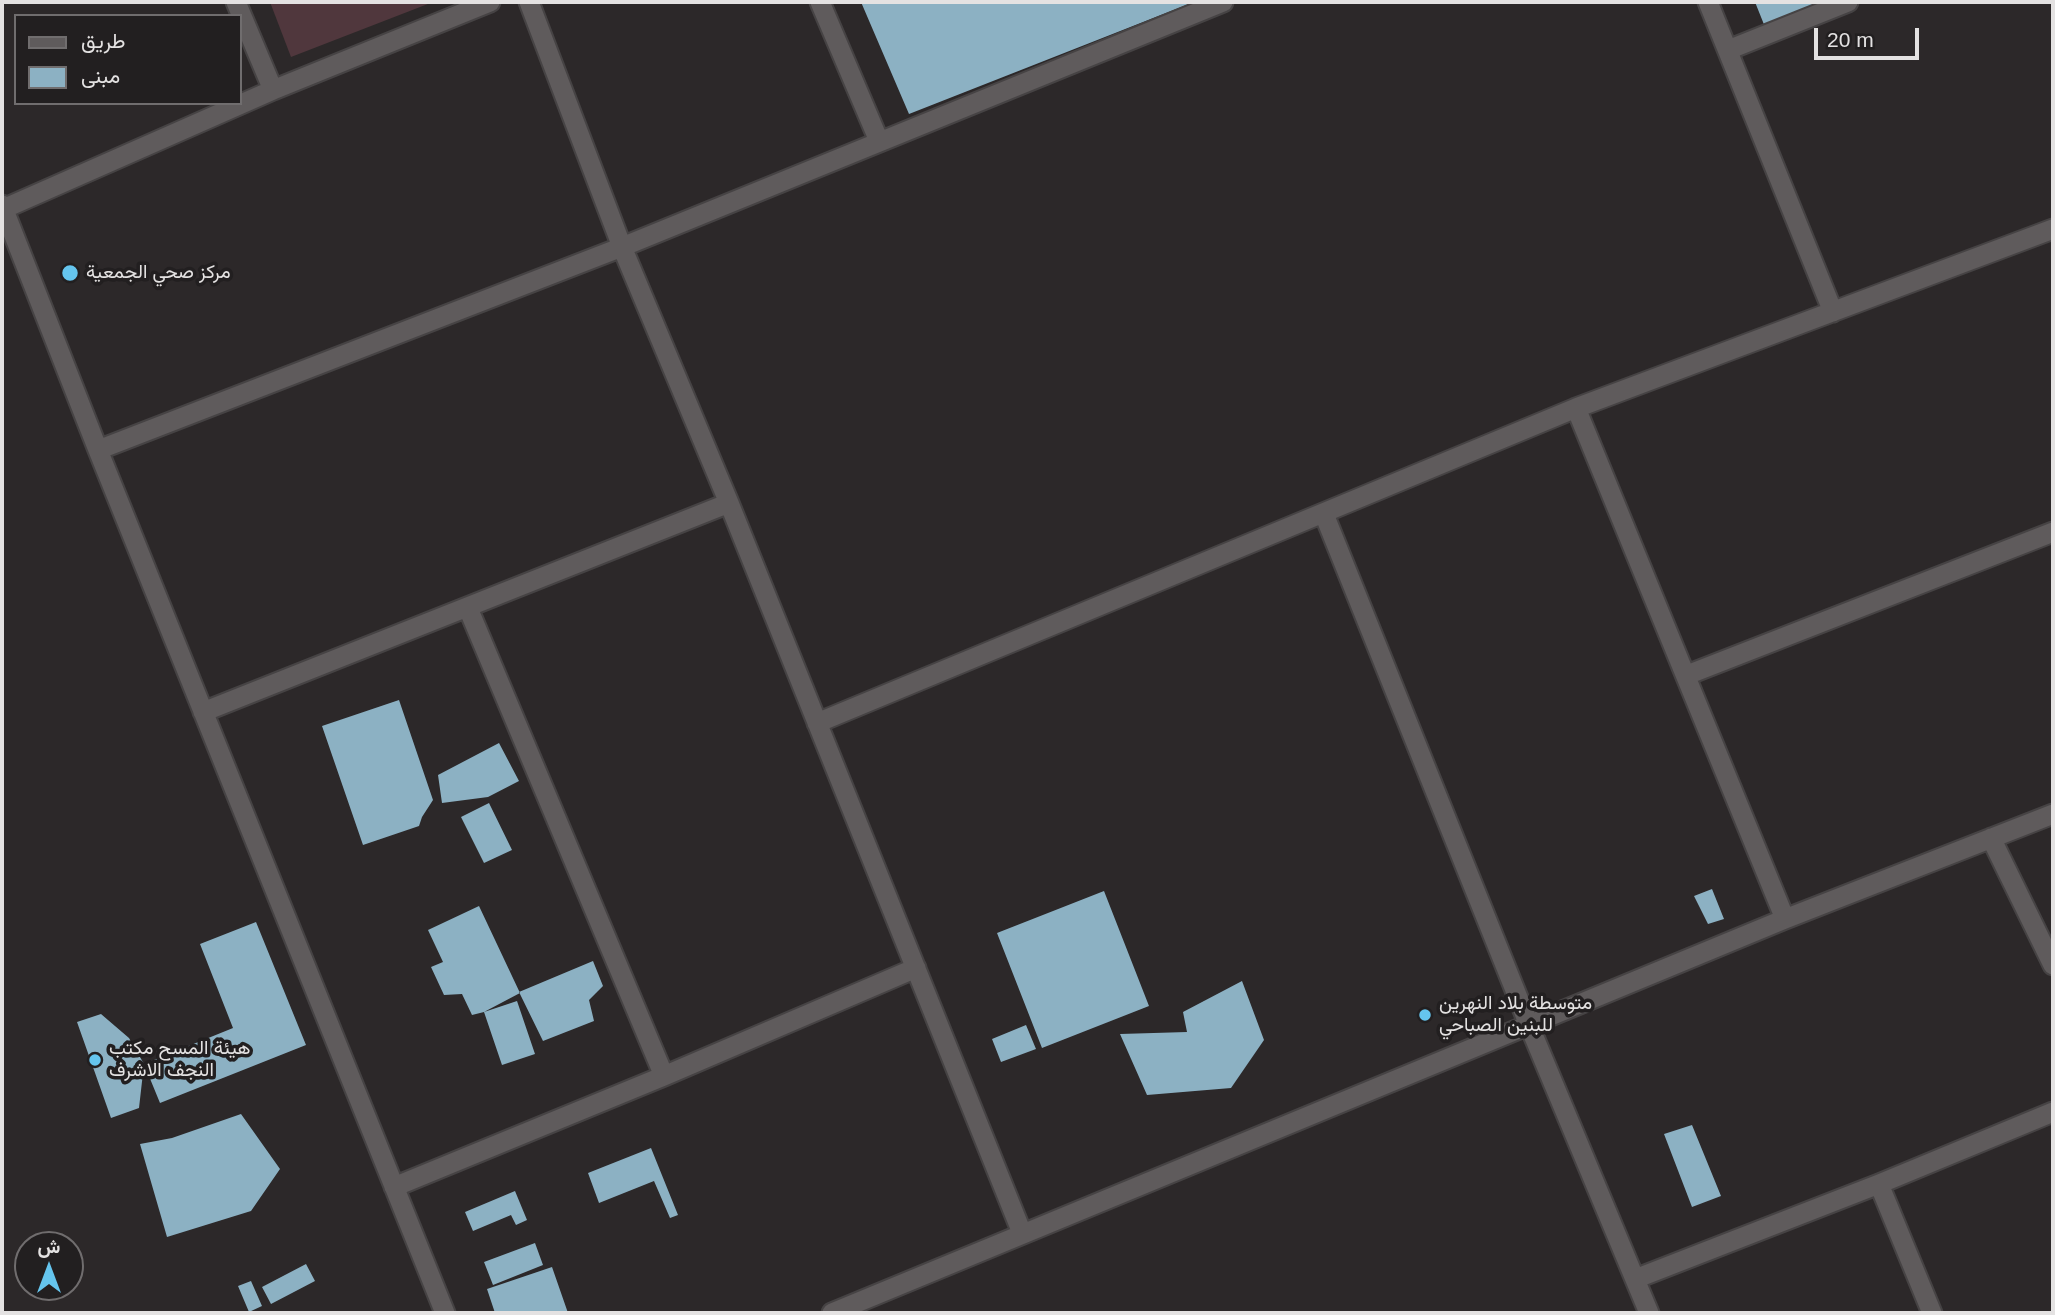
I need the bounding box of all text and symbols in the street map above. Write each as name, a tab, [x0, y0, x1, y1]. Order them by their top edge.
legend	[14, 14, 242, 105]
scale bar	[1817, 14, 1922, 58]
text: 20 m	[1827, 28, 1874, 51]
text: طريق	[81, 29, 126, 52]
text: مبنى	[81, 64, 120, 87]
place label: مركز صحي الجمعية	[86, 262, 231, 284]
marker: مركز صحي الجمعية	[60, 263, 80, 283]
place label: متوسطة بلاد النهرين للبنين الصباحي	[1439, 993, 1592, 1037]
marker: متوسطة بلاد النهرين للبنين الصباحي	[1417, 1007, 1433, 1023]
place label: هيئة المسح مكتب النجف الاشرف	[109, 1038, 250, 1082]
marker: هيئة المسح مكتب النجف الاشرف	[87, 1052, 103, 1068]
north arrow	[14, 1231, 84, 1301]
text: ش	[38, 1236, 60, 1257]

